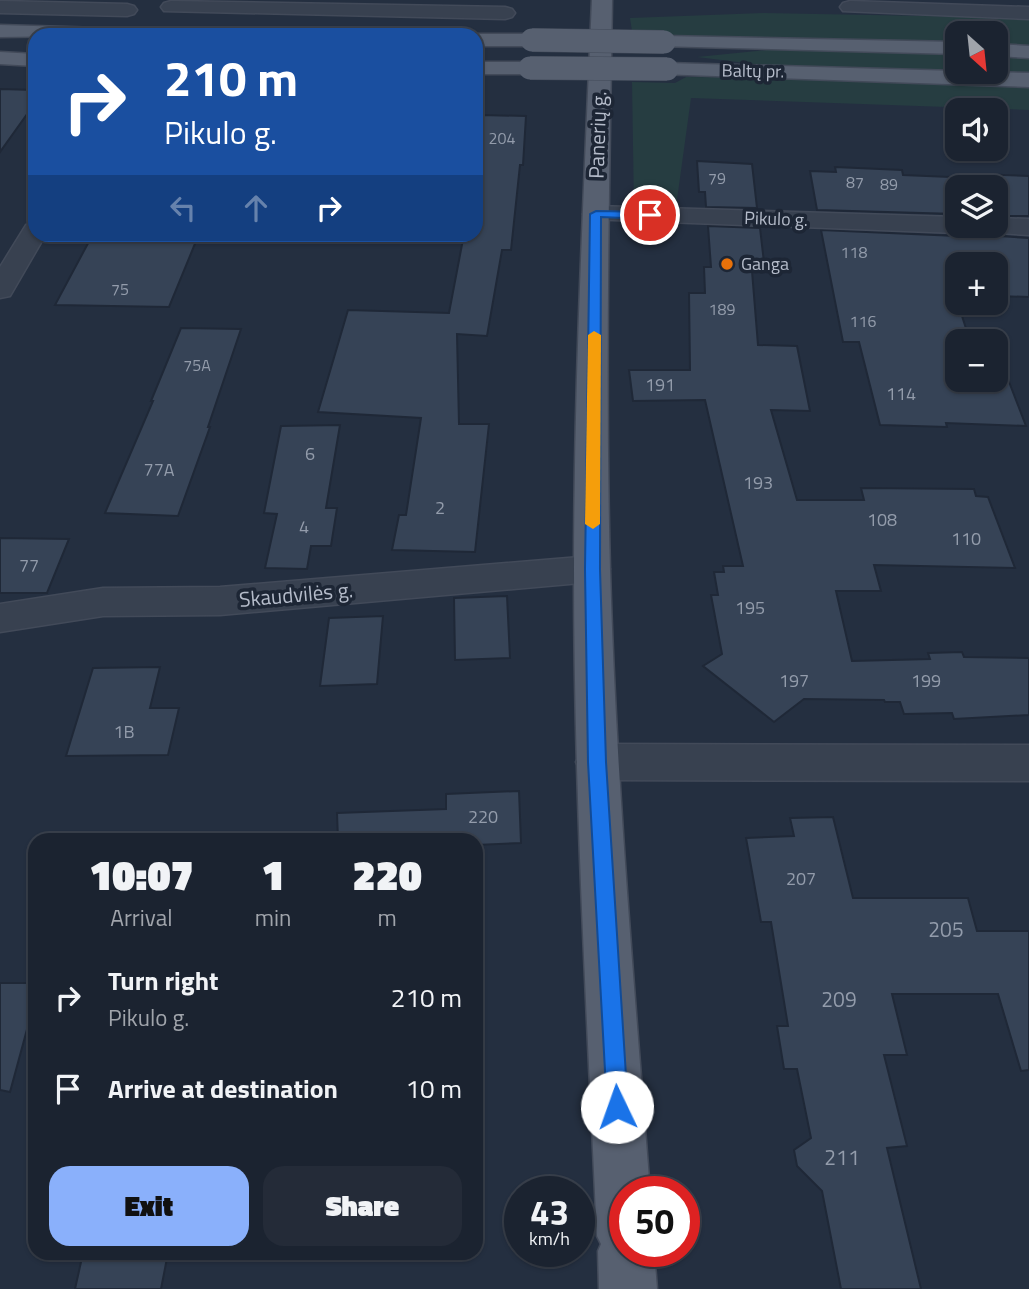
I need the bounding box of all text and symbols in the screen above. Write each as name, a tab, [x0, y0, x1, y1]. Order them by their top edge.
north arrow	[945, 21, 1008, 84]
map controls	[945, 21, 1008, 392]
text: 210 m	[164, 40, 298, 115]
icon: right	[49, 56, 140, 147]
street label: Baltų pr.	[721, 56, 785, 85]
street label: Panerių g.	[579, 91, 615, 179]
button: sound	[945, 98, 1008, 161]
text: Pikulo g.	[164, 108, 277, 156]
house number: 204	[489, 126, 515, 150]
house number: 79	[708, 166, 726, 190]
house number: 87	[846, 170, 864, 194]
house number: 89	[880, 172, 898, 196]
button: layers	[945, 175, 1008, 238]
pin	[620, 185, 680, 245]
icon: left	[164, 189, 202, 227]
icon: ahead	[237, 189, 275, 227]
icon: right	[310, 189, 348, 227]
icon: arrive	[631, 196, 669, 234]
street label: Pikulo g.	[744, 204, 808, 233]
house number: 118	[841, 240, 867, 264]
place label: Ganga	[741, 250, 789, 277]
button: +	[945, 252, 1008, 315]
marker: Ganga	[719, 256, 735, 272]
house number: 75	[111, 277, 129, 301]
house number: 189	[709, 297, 735, 321]
house number: 116	[850, 309, 876, 333]
button: −	[945, 329, 1008, 392]
house number: 75A	[183, 353, 211, 377]
house number: 191	[645, 371, 675, 398]
house number: 114	[886, 380, 916, 407]
house number: 6	[305, 440, 315, 467]
house number: 77A	[144, 456, 175, 483]
house number: 193	[743, 469, 773, 496]
house number: 2	[435, 494, 445, 521]
house number: 108	[867, 506, 897, 533]
house number: 4	[299, 513, 309, 540]
house number: 110	[951, 525, 981, 552]
house number: 77	[19, 552, 39, 579]
street label: Skaudvilės g.	[238, 573, 354, 615]
house number: 195	[735, 594, 765, 621]
house number: 197	[779, 667, 809, 694]
house number: 199	[911, 667, 941, 694]
house number: 1B	[113, 718, 135, 745]
house number: 220	[468, 803, 498, 830]
text: 10:07	[89, 842, 194, 906]
text: 1	[262, 842, 285, 906]
text: 220	[353, 842, 422, 906]
house number: 207	[786, 865, 816, 892]
text: Arrival	[110, 900, 173, 935]
text: min	[255, 900, 291, 935]
text: m	[378, 900, 397, 935]
house number: 205	[928, 913, 964, 945]
text: Turn right	[108, 961, 219, 1000]
text: 210 m	[391, 978, 462, 1017]
icon: right	[49, 979, 87, 1017]
house number: 209	[821, 983, 857, 1015]
text: Pikulo g.	[108, 1000, 189, 1035]
text: Arrive at destination	[108, 1069, 338, 1108]
text: 10 m	[405, 1069, 462, 1108]
icon: arrive	[49, 1070, 87, 1108]
position arrow	[580, 1070, 654, 1144]
house number: 211	[824, 1141, 860, 1173]
button: Exit	[49, 1166, 249, 1246]
button: Share	[263, 1166, 462, 1246]
speed limit sign: 50	[609, 1176, 700, 1267]
text: 43	[530, 1185, 569, 1239]
text: km/h	[529, 1225, 570, 1252]

